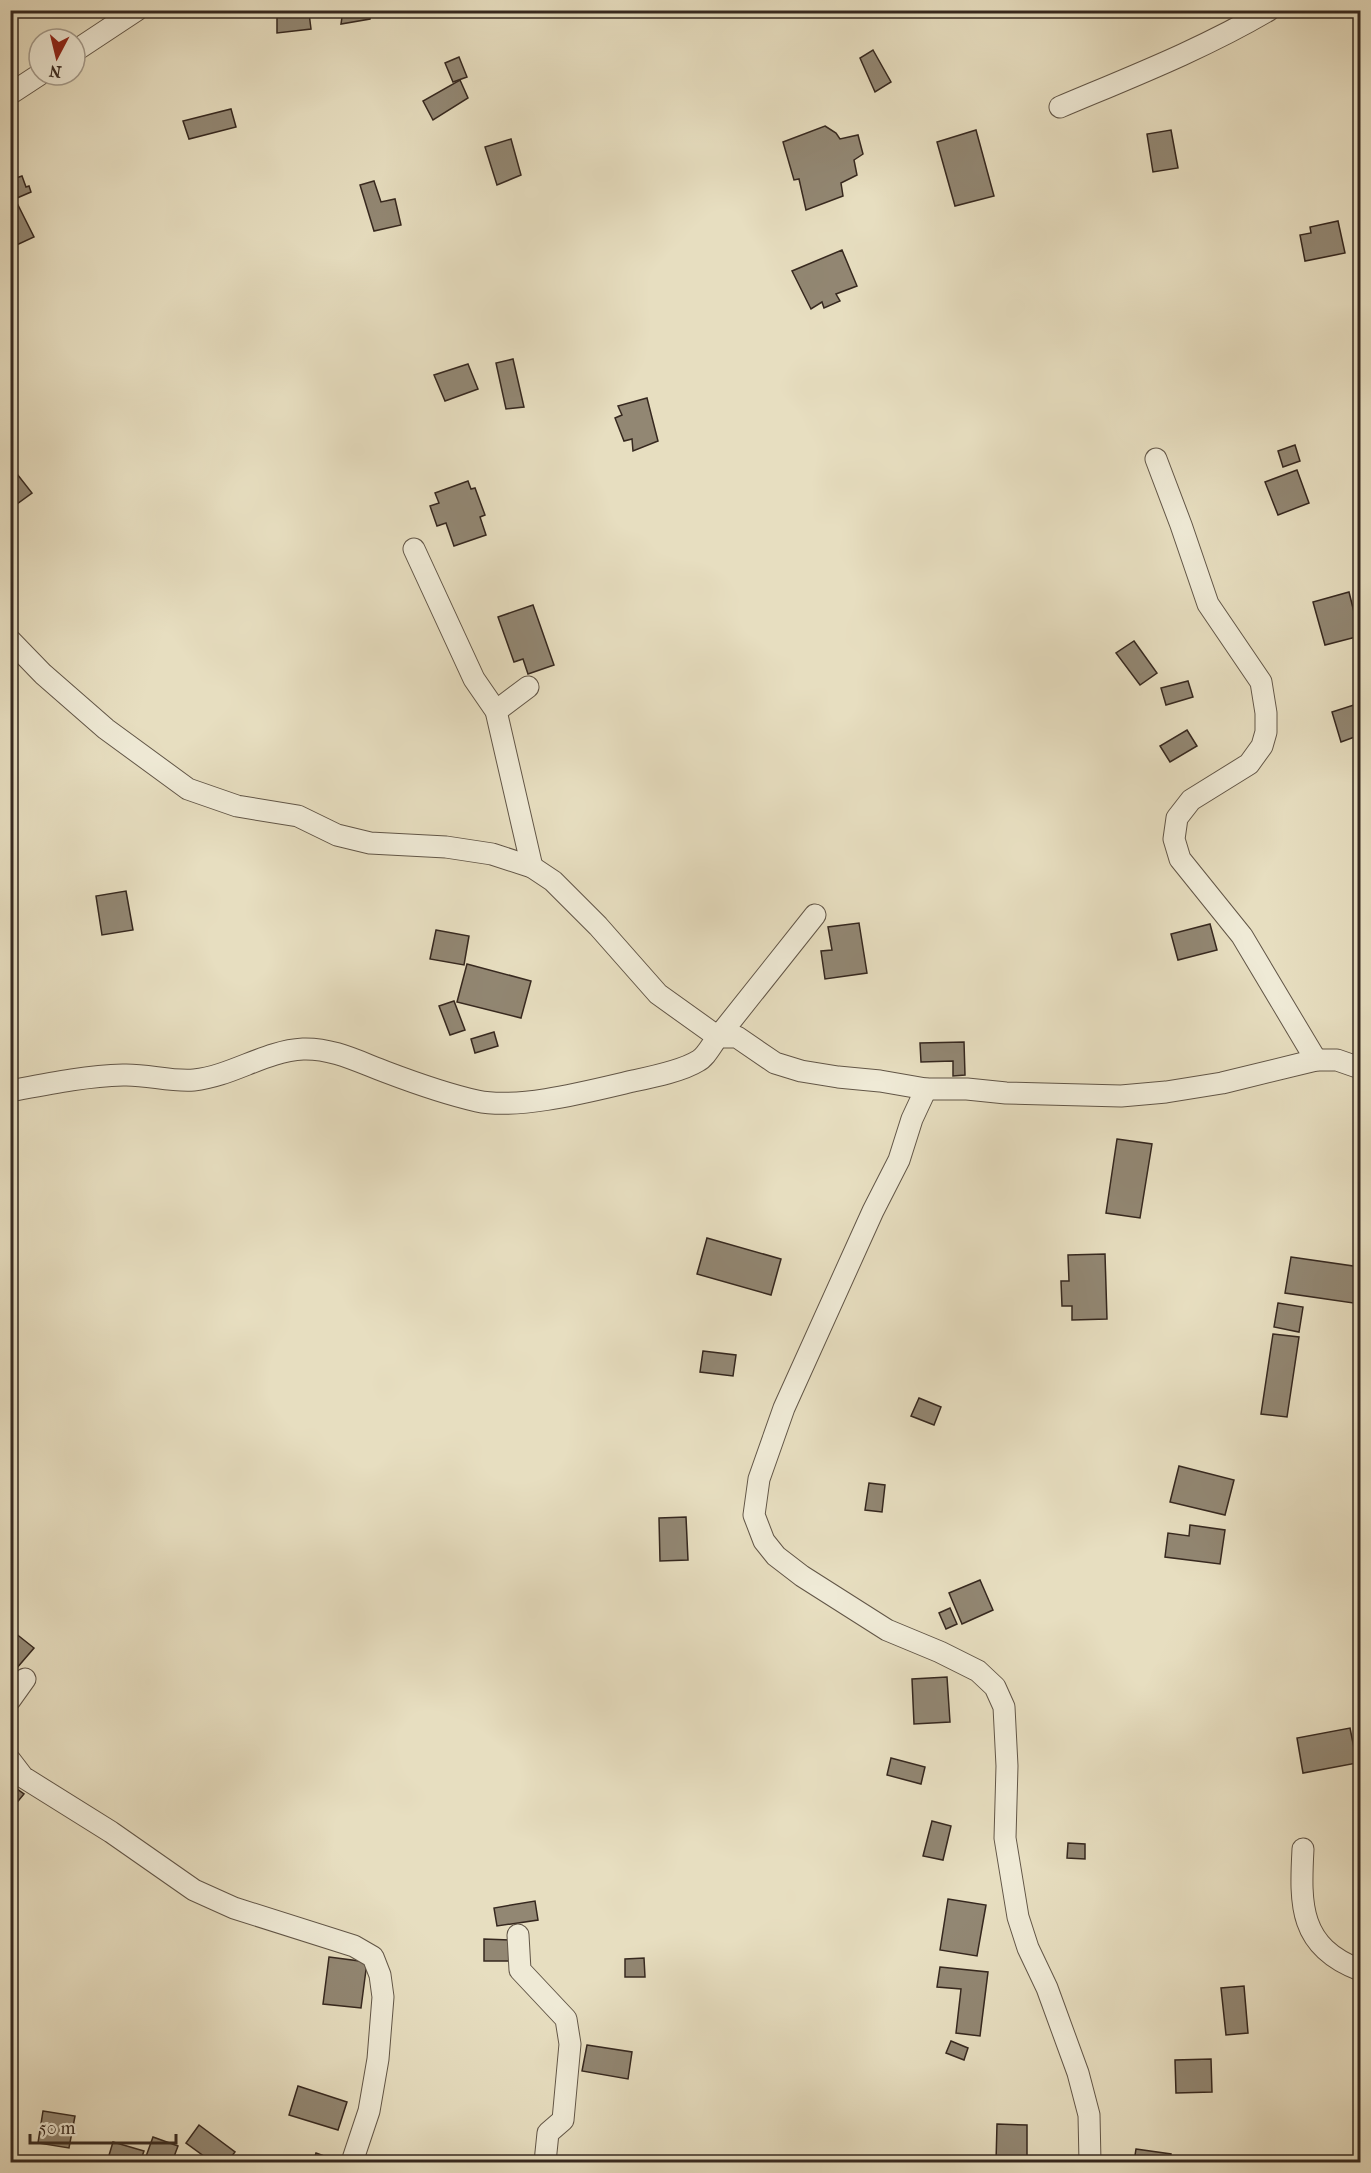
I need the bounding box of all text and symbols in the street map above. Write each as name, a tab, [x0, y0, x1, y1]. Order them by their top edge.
north arrow	[27, 27, 87, 87]
text: N	[47, 61, 62, 82]
scale bar	[30, 2107, 176, 2145]
text: 50 m	[39, 2118, 76, 2139]

